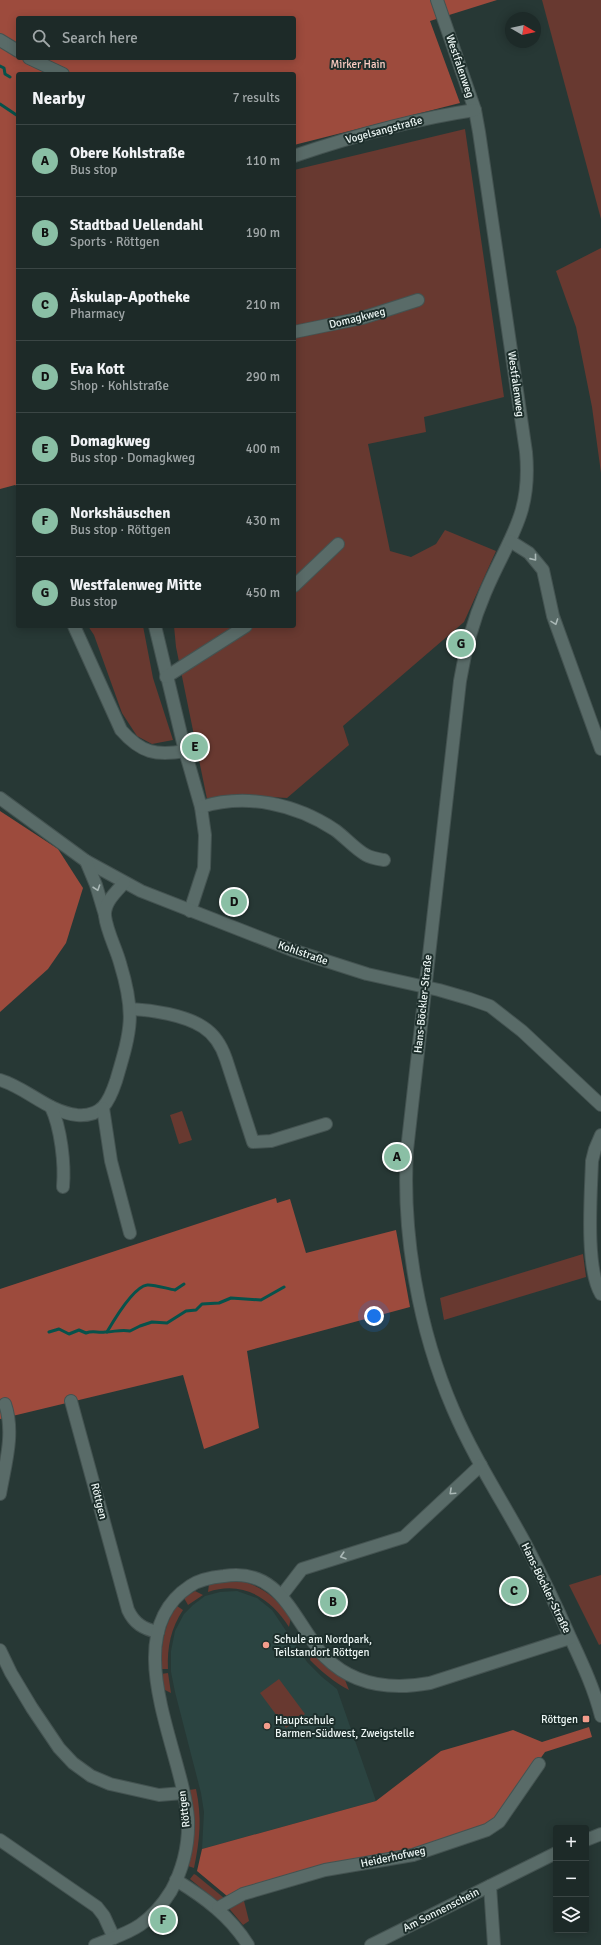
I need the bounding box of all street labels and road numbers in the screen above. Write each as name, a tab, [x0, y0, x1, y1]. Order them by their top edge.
street label: Westfalenweg	[443, 33, 477, 100]
street label: Vogelsangstraße	[344, 114, 424, 146]
street label: Domagkweg	[327, 305, 387, 331]
street label: Westfalenweg	[505, 350, 527, 418]
street label: Kohlstraße	[276, 938, 330, 968]
street label: Hans-Böckler-Straße	[411, 954, 435, 1054]
street label: Röttgen	[88, 1481, 110, 1521]
street label: Hans-Böckler-Straße	[518, 1541, 574, 1635]
street label: Röttgen	[175, 1790, 193, 1828]
street label: Heiderhofweg	[359, 1844, 427, 1870]
street label: Am Sonnenschein	[401, 1885, 481, 1935]

